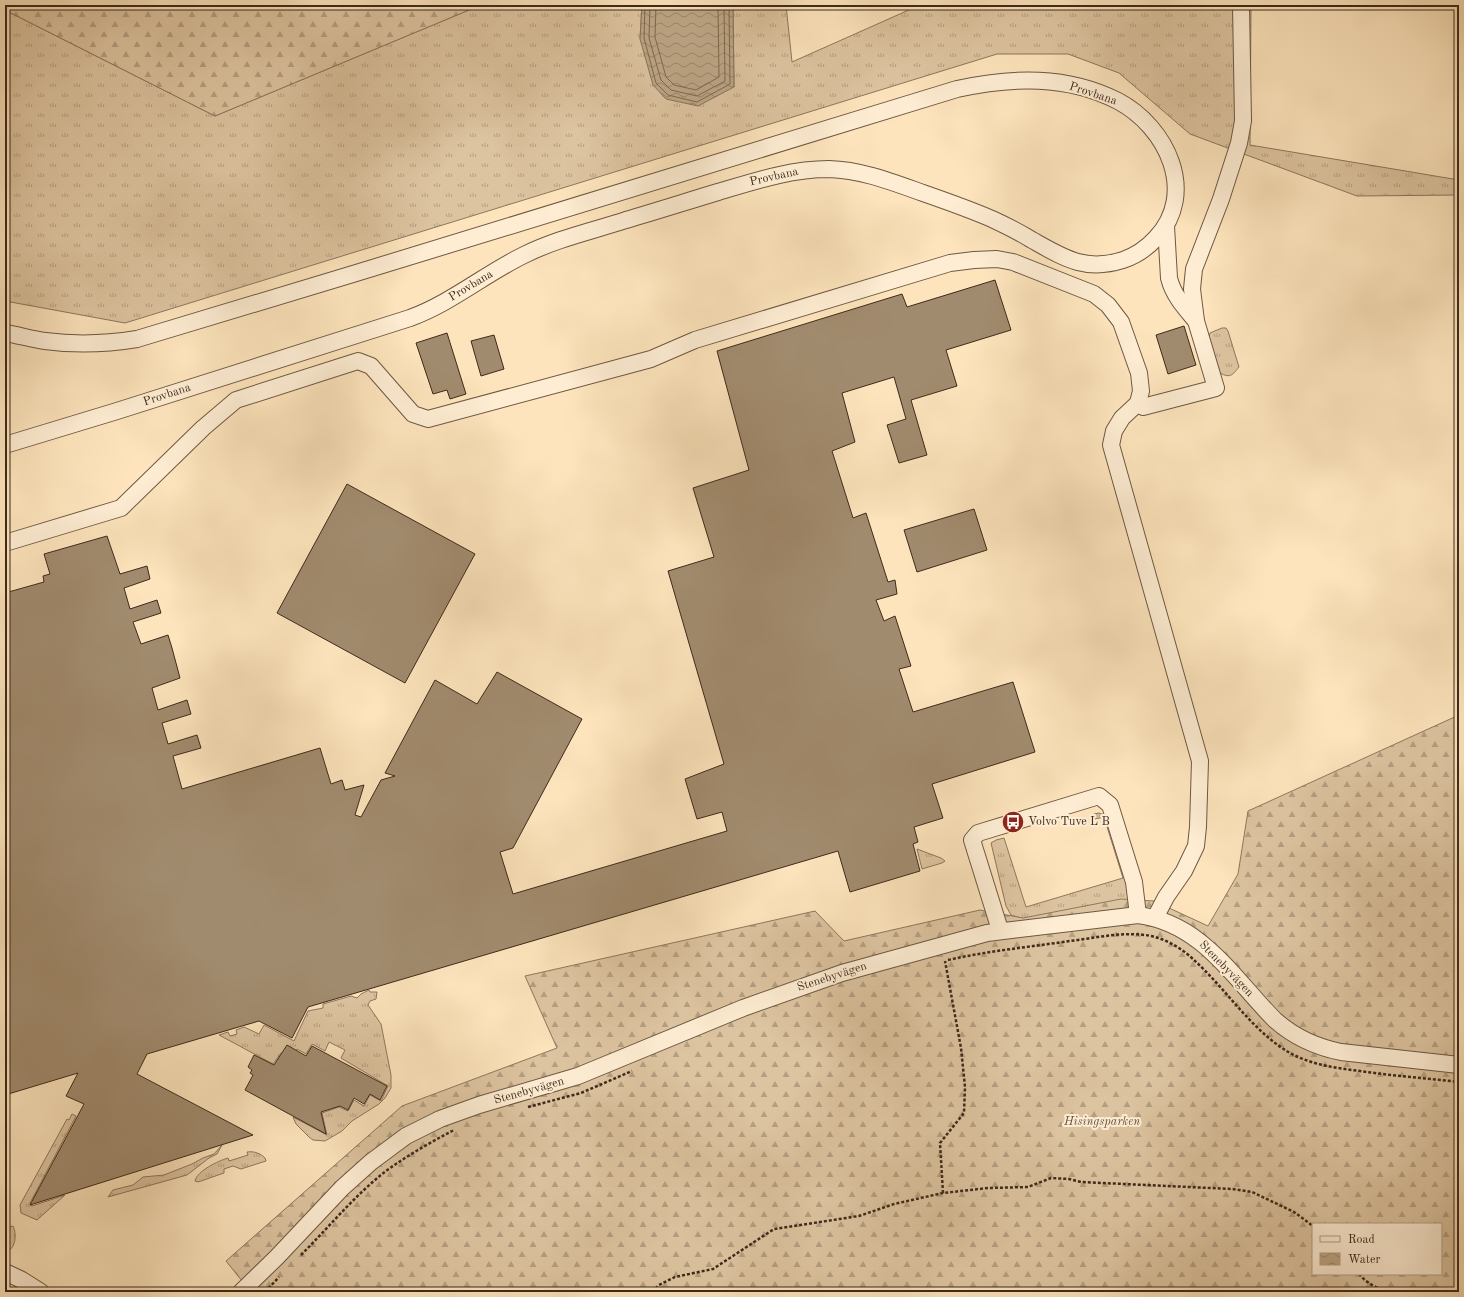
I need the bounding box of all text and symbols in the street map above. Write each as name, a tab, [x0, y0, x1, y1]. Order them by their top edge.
street label: Provbana	[1068, 81, 1118, 107]
street label: Provbana	[749, 166, 799, 188]
street label: Provbana	[447, 268, 495, 304]
street label: Provbana	[142, 382, 192, 408]
bus stop icon: Volvo Tuve L B	[1000, 809, 1026, 835]
place label: Volvo Tuve L B	[1028, 816, 1110, 828]
street label: Stenebyvägen	[1197, 939, 1256, 1000]
street label: Stenebyvägen	[796, 960, 869, 994]
street label: Stenebyvägen	[493, 1075, 566, 1107]
park label: Hisingsparken	[1063, 1116, 1140, 1128]
legend	[1312, 1223, 1442, 1275]
text: Road	[1348, 1234, 1375, 1246]
text: Water	[1348, 1254, 1381, 1266]

